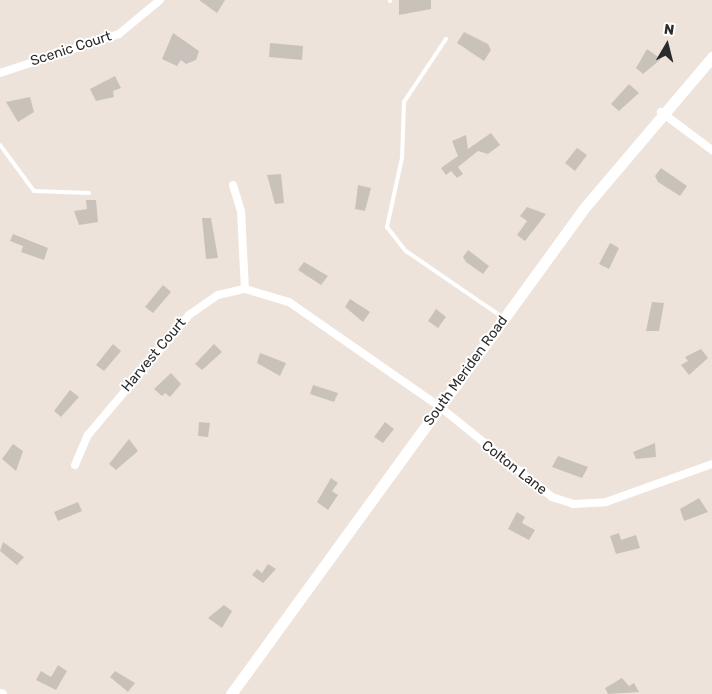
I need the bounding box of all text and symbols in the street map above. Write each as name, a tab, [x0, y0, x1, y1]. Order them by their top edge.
north arrow	[642, 20, 692, 70]
text: N	[663, 21, 675, 39]
street label: Scenic Court	[29, 28, 113, 70]
street label: South Meriden Road	[421, 313, 511, 429]
street label: Harvest Court	[118, 315, 190, 395]
street label: Colton Lane	[478, 437, 550, 499]

